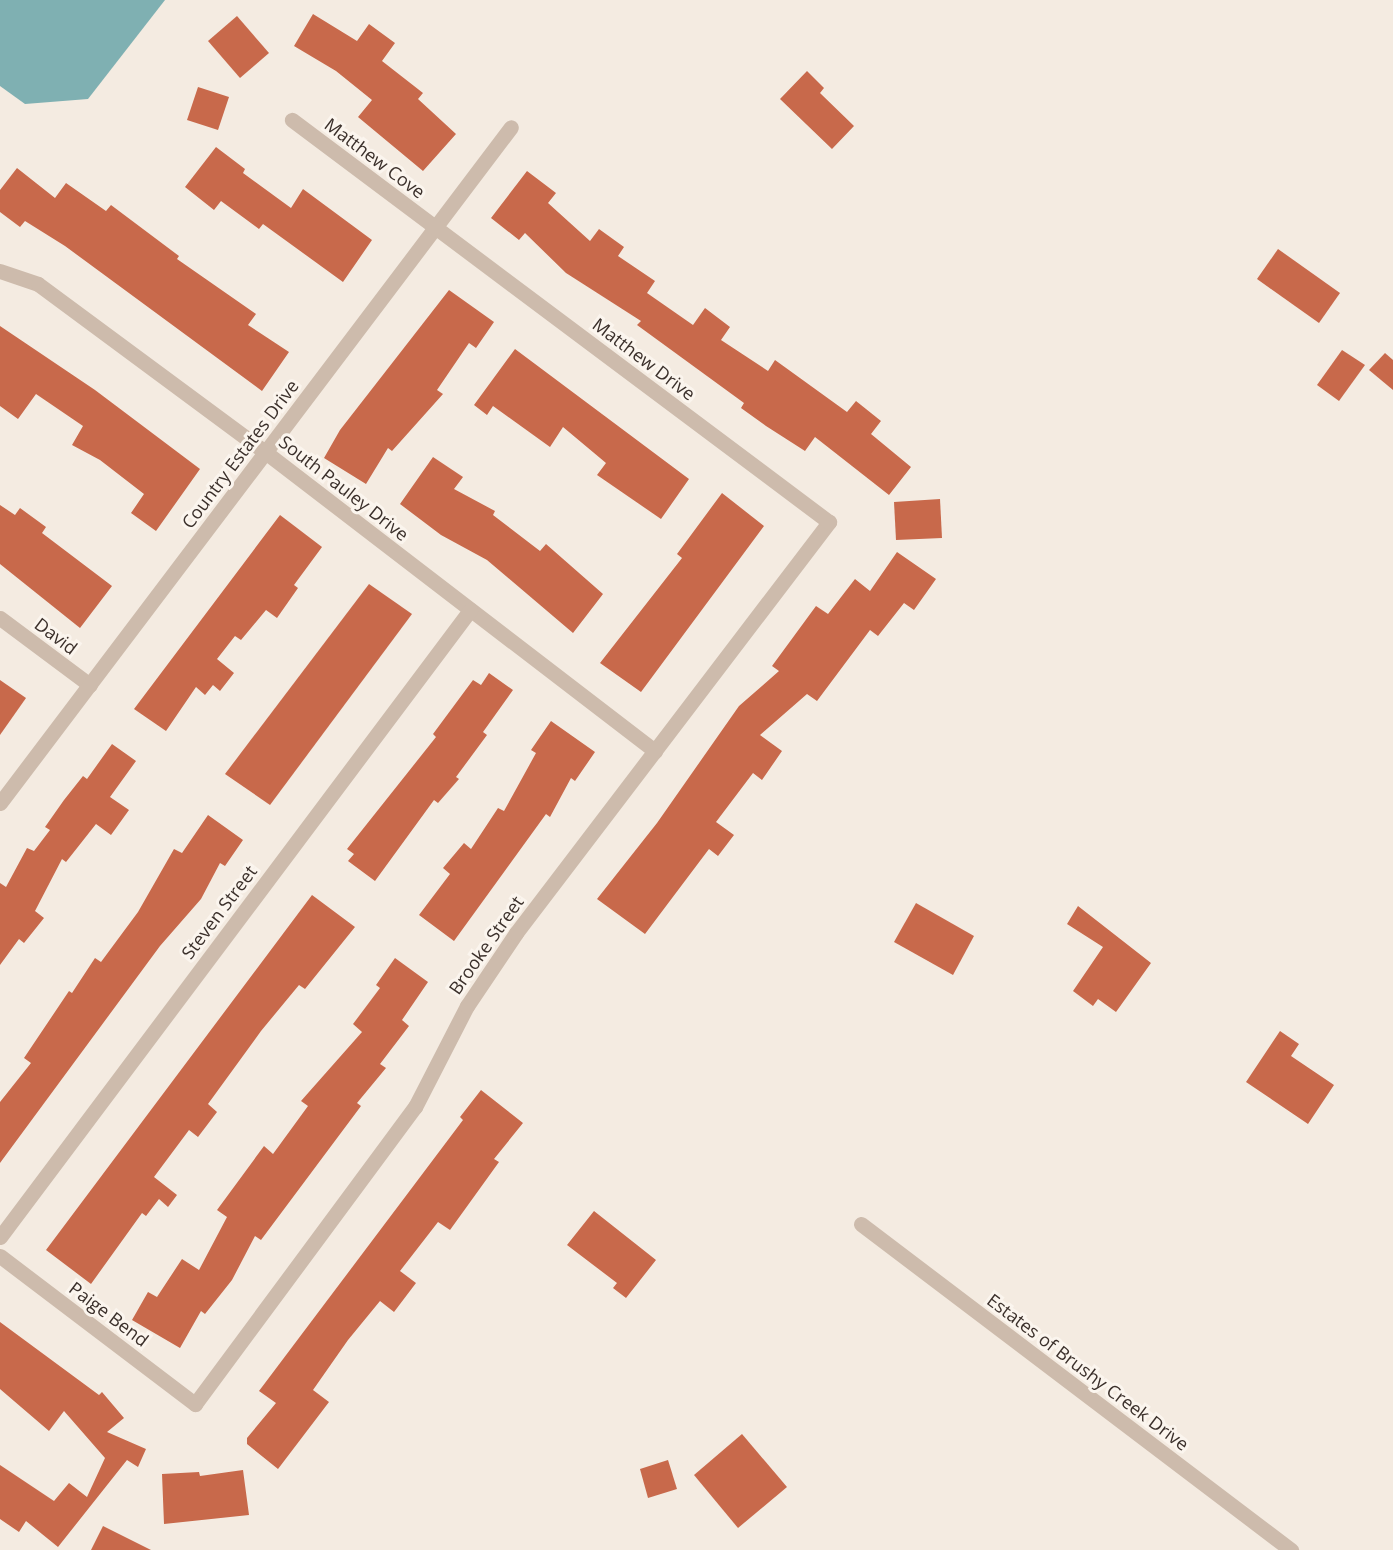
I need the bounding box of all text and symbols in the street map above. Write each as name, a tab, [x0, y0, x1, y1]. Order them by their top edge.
street label: Matthew Cove	[321, 113, 429, 203]
street label: Matthew Drive	[588, 313, 700, 405]
street label: Country Estates Drive	[177, 375, 303, 533]
street label: South Pauley Drive	[275, 431, 413, 545]
street label: David	[30, 613, 82, 659]
street label: Steven Street	[177, 861, 261, 963]
street label: Brooke Street	[444, 892, 528, 998]
street label: Paige Bend	[65, 1277, 153, 1351]
street label: Estates of Brushy Creek Drive	[983, 1289, 1193, 1455]

